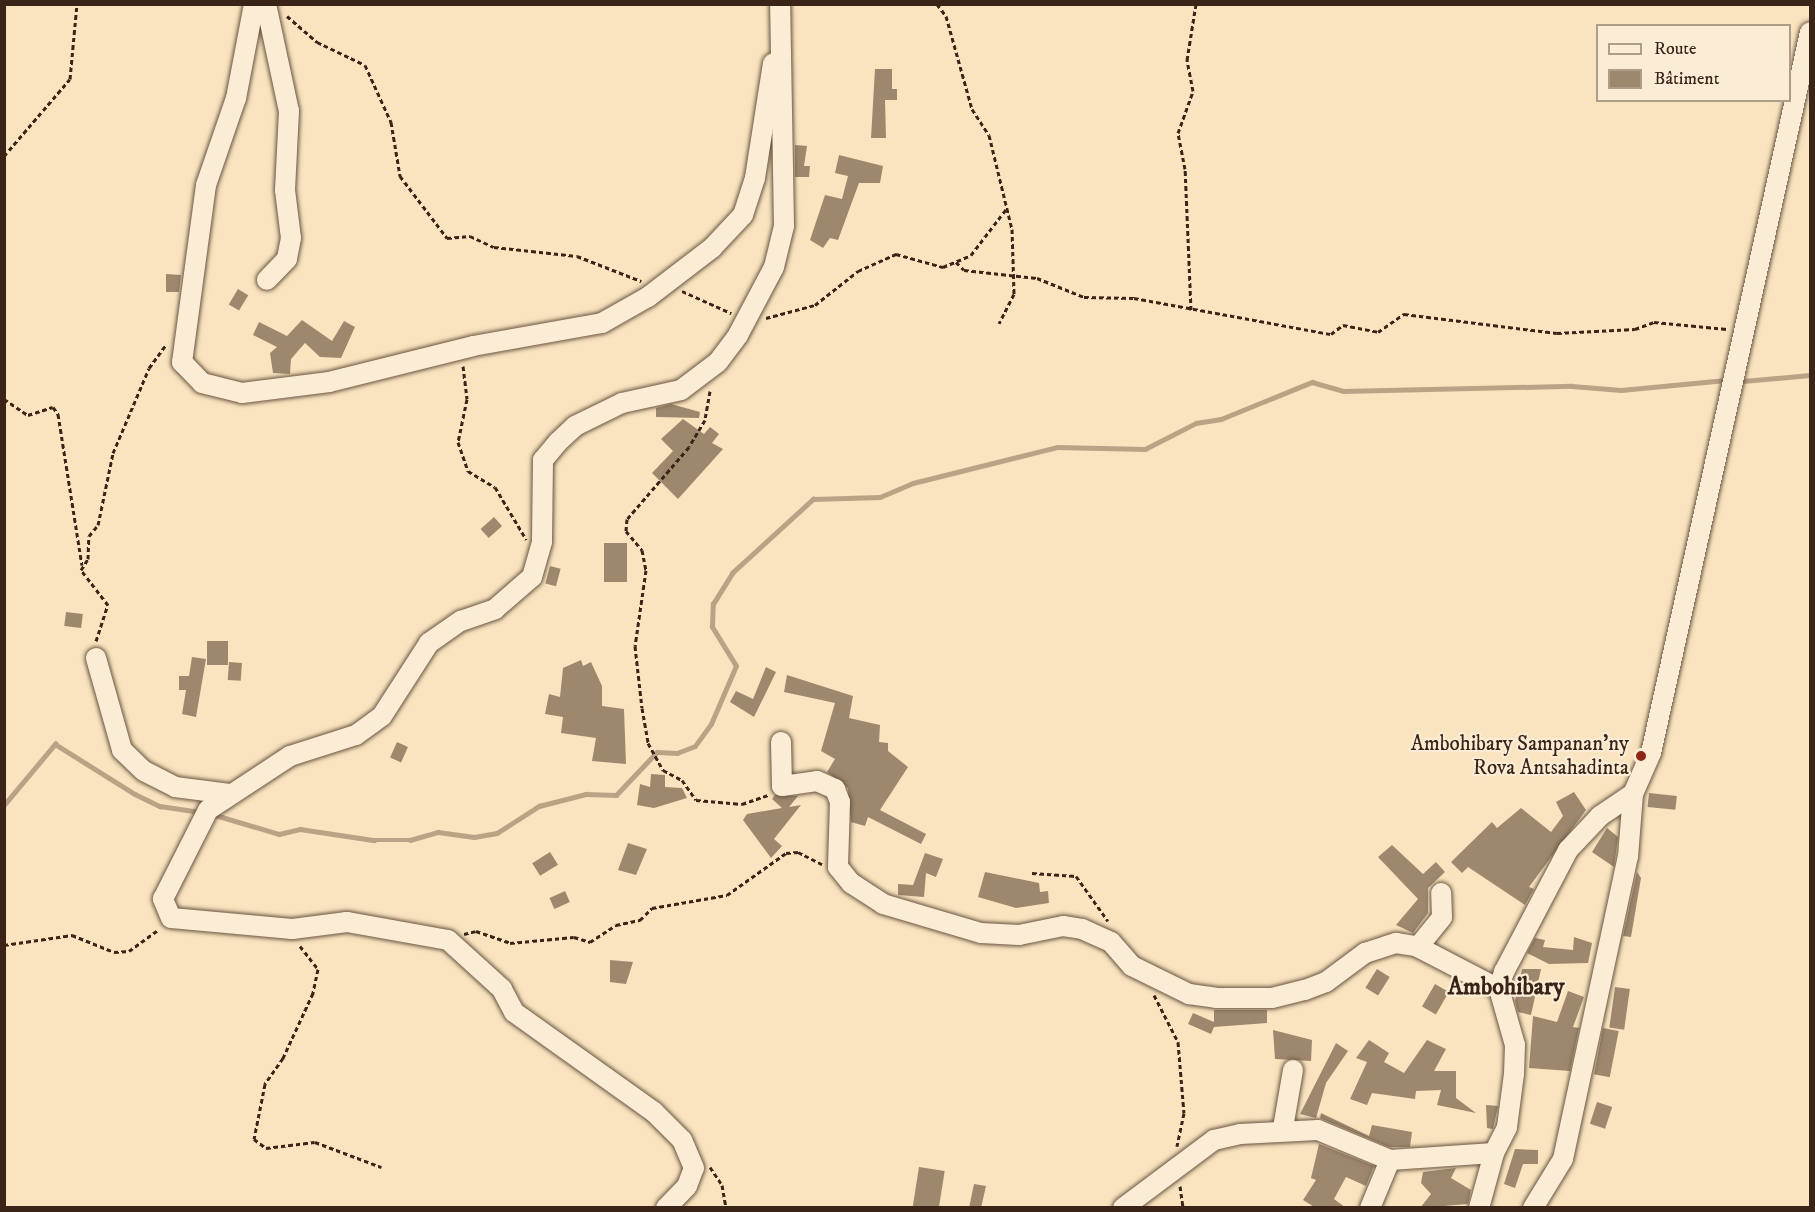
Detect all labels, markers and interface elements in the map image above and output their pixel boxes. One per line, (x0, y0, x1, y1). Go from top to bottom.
legend (1596, 24, 1791, 102)
text: Route (1654, 38, 1697, 60)
text: Bâtiment (1654, 68, 1719, 90)
place label: Ambohibary Sampanan'ny Rova Antsahadinta (1411, 731, 1629, 781)
marker: Ambohibary Sampanan'ny Rova Antsahadinta (1634, 749, 1648, 763)
district label: Ambohibary (1448, 974, 1564, 1002)

